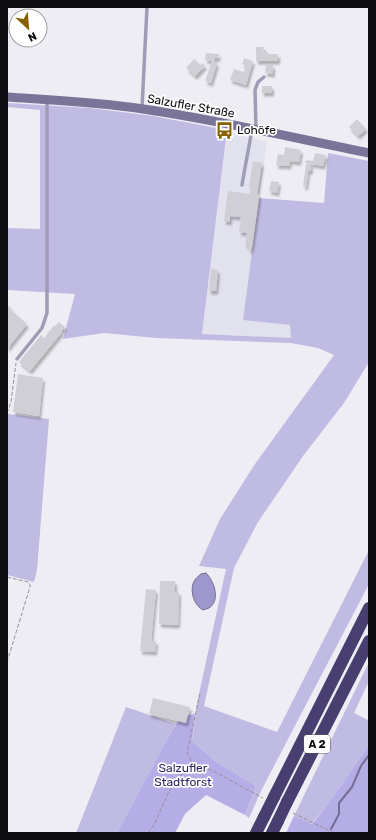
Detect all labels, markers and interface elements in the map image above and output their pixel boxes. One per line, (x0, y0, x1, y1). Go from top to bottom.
north arrow (8, 8, 48, 48)
text: N (26, 29, 39, 44)
street label: Salzufler Straße (146, 91, 236, 121)
bus stop icon: Lohöfe (214, 120, 234, 140)
place label: Lohöfe (237, 123, 276, 137)
road number: A 2 (304, 735, 330, 753)
park label: Salzufler Stadtforst (154, 761, 212, 789)

